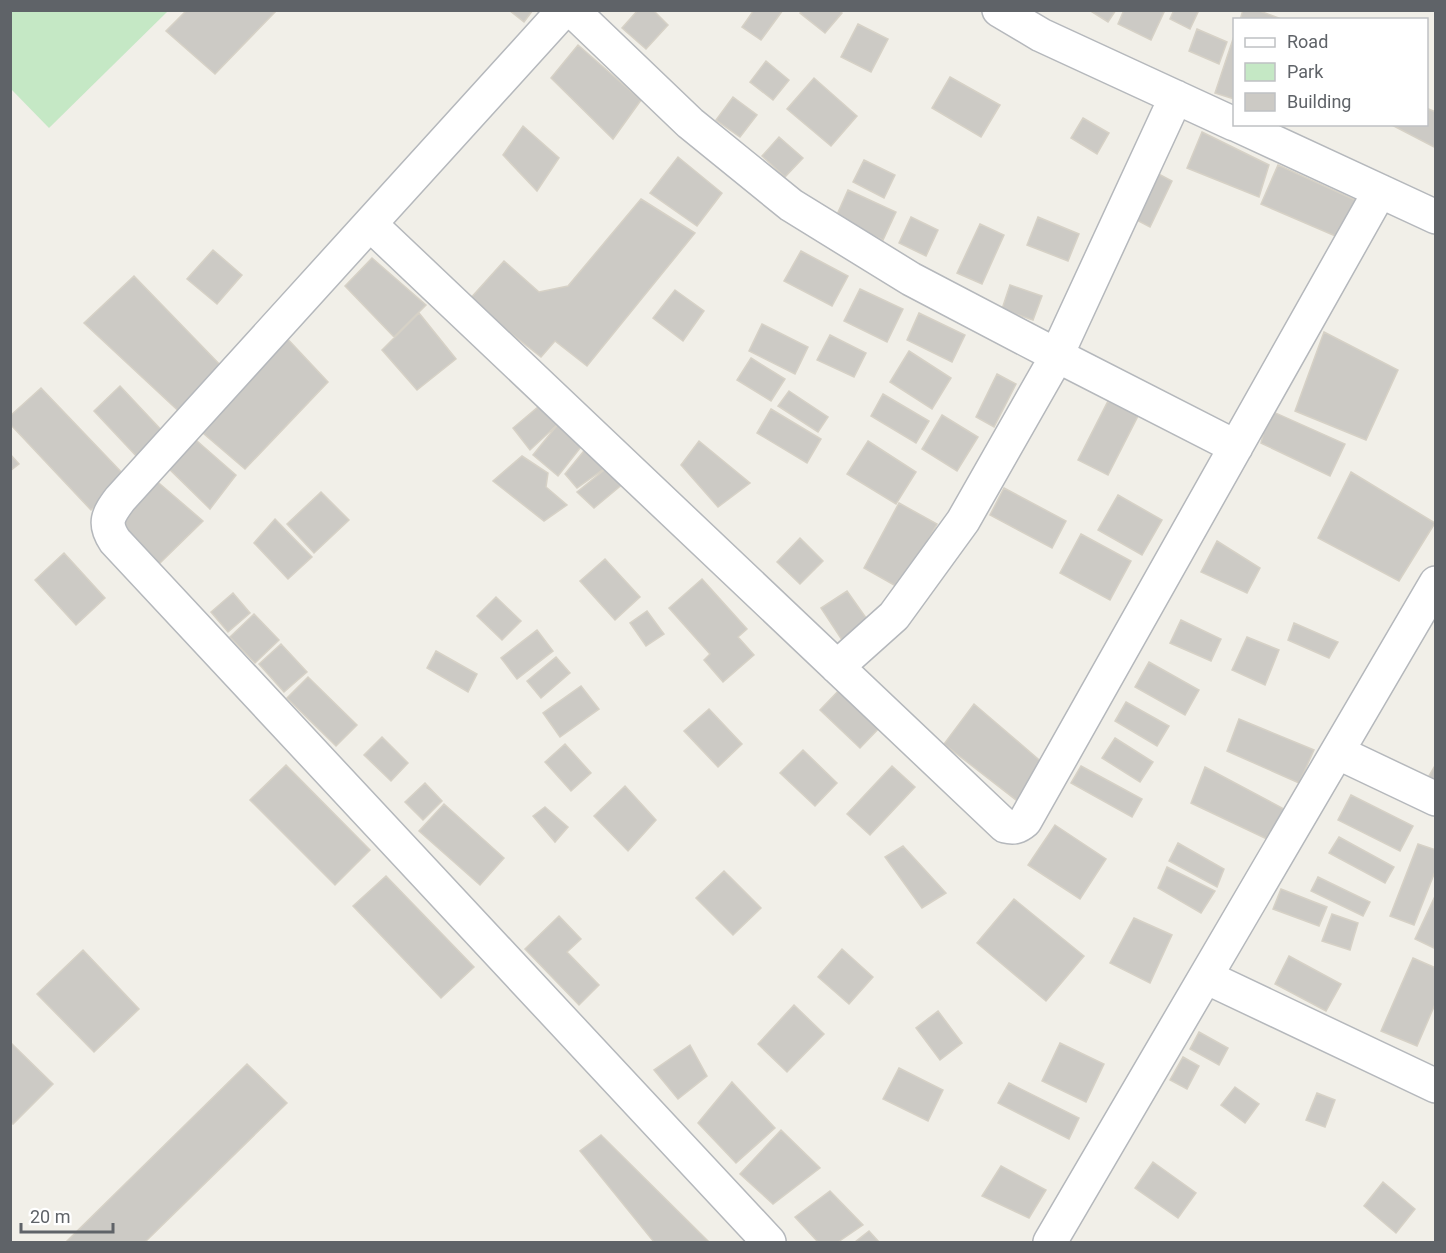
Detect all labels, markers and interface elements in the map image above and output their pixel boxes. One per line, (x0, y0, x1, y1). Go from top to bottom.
legend (1233, 18, 1428, 126)
text: Road (1287, 31, 1328, 52)
text: Park (1287, 61, 1324, 82)
text: Building (1287, 91, 1351, 112)
scale bar (21, 1196, 112, 1234)
text: 20 m (30, 1206, 70, 1227)

